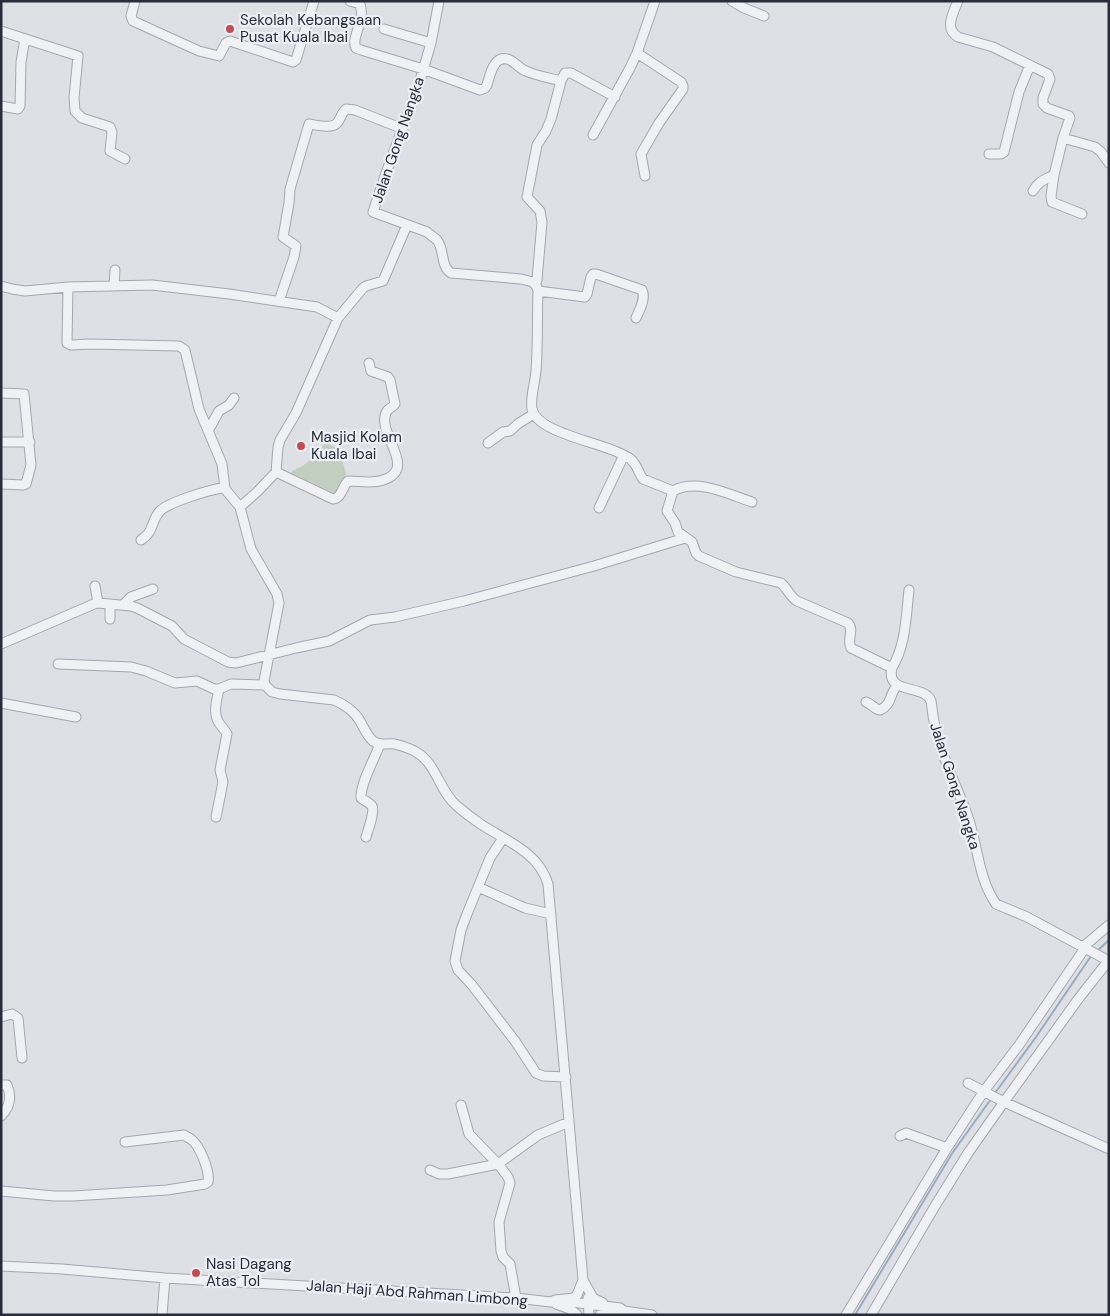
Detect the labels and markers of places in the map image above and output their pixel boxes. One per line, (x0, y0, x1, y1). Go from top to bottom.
place label: Sekolah Kebangsaan Pusat Kuala Ibai (240, 10, 381, 47)
marker: Sekolah Kebangsaan Pusat Kuala Ibai (224, 23, 236, 35)
place label: Masjid Kolam Kuala Ibai (311, 427, 402, 464)
marker: Masjid Kolam Kuala Ibai (295, 440, 307, 452)
place label: Nasi Dagang Atas Tol (206, 1254, 292, 1291)
marker: Nasi Dagang Atas Tol (190, 1267, 202, 1279)

